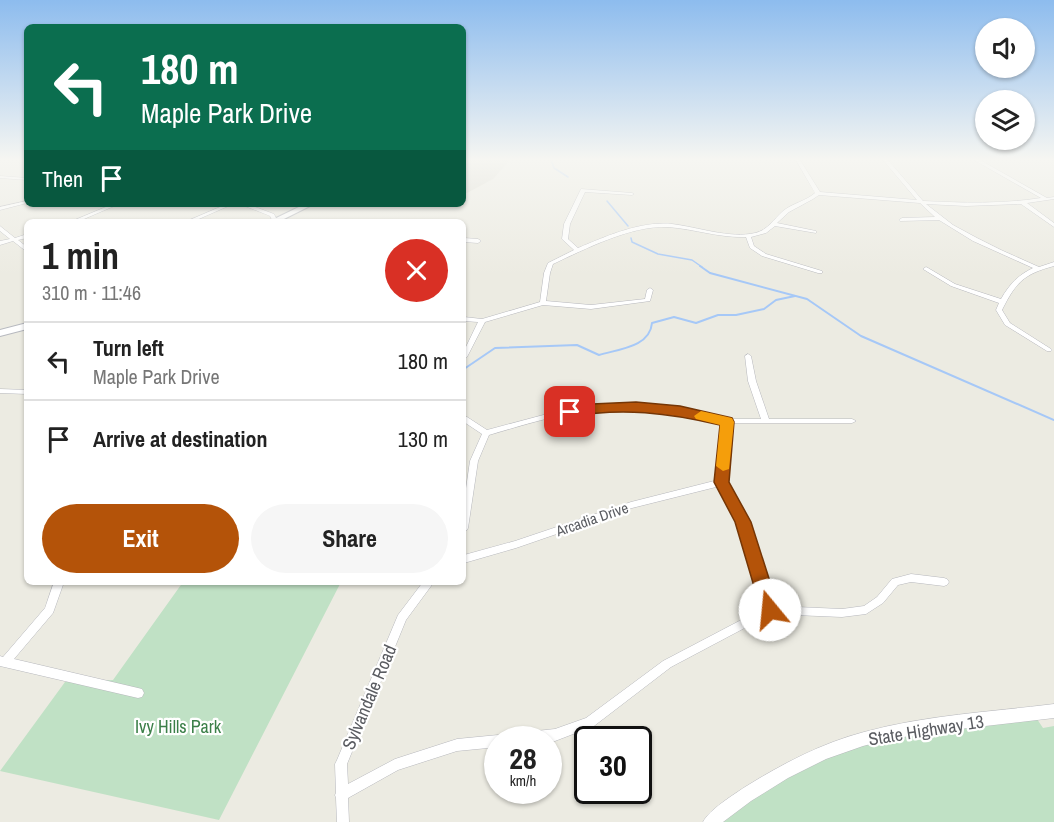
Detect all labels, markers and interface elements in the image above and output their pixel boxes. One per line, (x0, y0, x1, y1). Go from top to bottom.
map controls (975, 18, 1035, 150)
button: sound (975, 18, 1035, 78)
text: 180 m (141, 41, 239, 97)
icon: left (42, 48, 120, 126)
button: layers (975, 90, 1035, 150)
text: Maple Park Drive (141, 95, 312, 131)
icon: arrive (95, 162, 128, 195)
text: Then (42, 164, 83, 194)
text: 1 min (42, 232, 119, 280)
button: close (385, 239, 448, 302)
text: 310 m · 11:46 (42, 279, 141, 306)
text: Turn left (93, 333, 164, 363)
icon: left (42, 345, 75, 378)
text: 180 m (398, 346, 448, 376)
text: Maple Park Drive (93, 363, 220, 390)
pin (544, 386, 595, 437)
icon: arrive (553, 395, 586, 428)
icon: arrive (42, 423, 75, 456)
text: Arrive at destination (93, 424, 267, 454)
text: 130 m (398, 424, 448, 454)
street label: Arcadia Drive (552, 497, 631, 541)
button: Exit (42, 504, 239, 573)
button: Share (251, 504, 448, 573)
position arrow (738, 578, 802, 642)
street label: Sylvandale Road (336, 641, 402, 753)
street label: State Highway 13 (867, 709, 985, 751)
park label: Ivy Hills Park (135, 714, 222, 739)
speed limit sign: 30 (574, 726, 652, 804)
text: 28 (509, 738, 537, 778)
text: km/h (510, 770, 536, 791)

